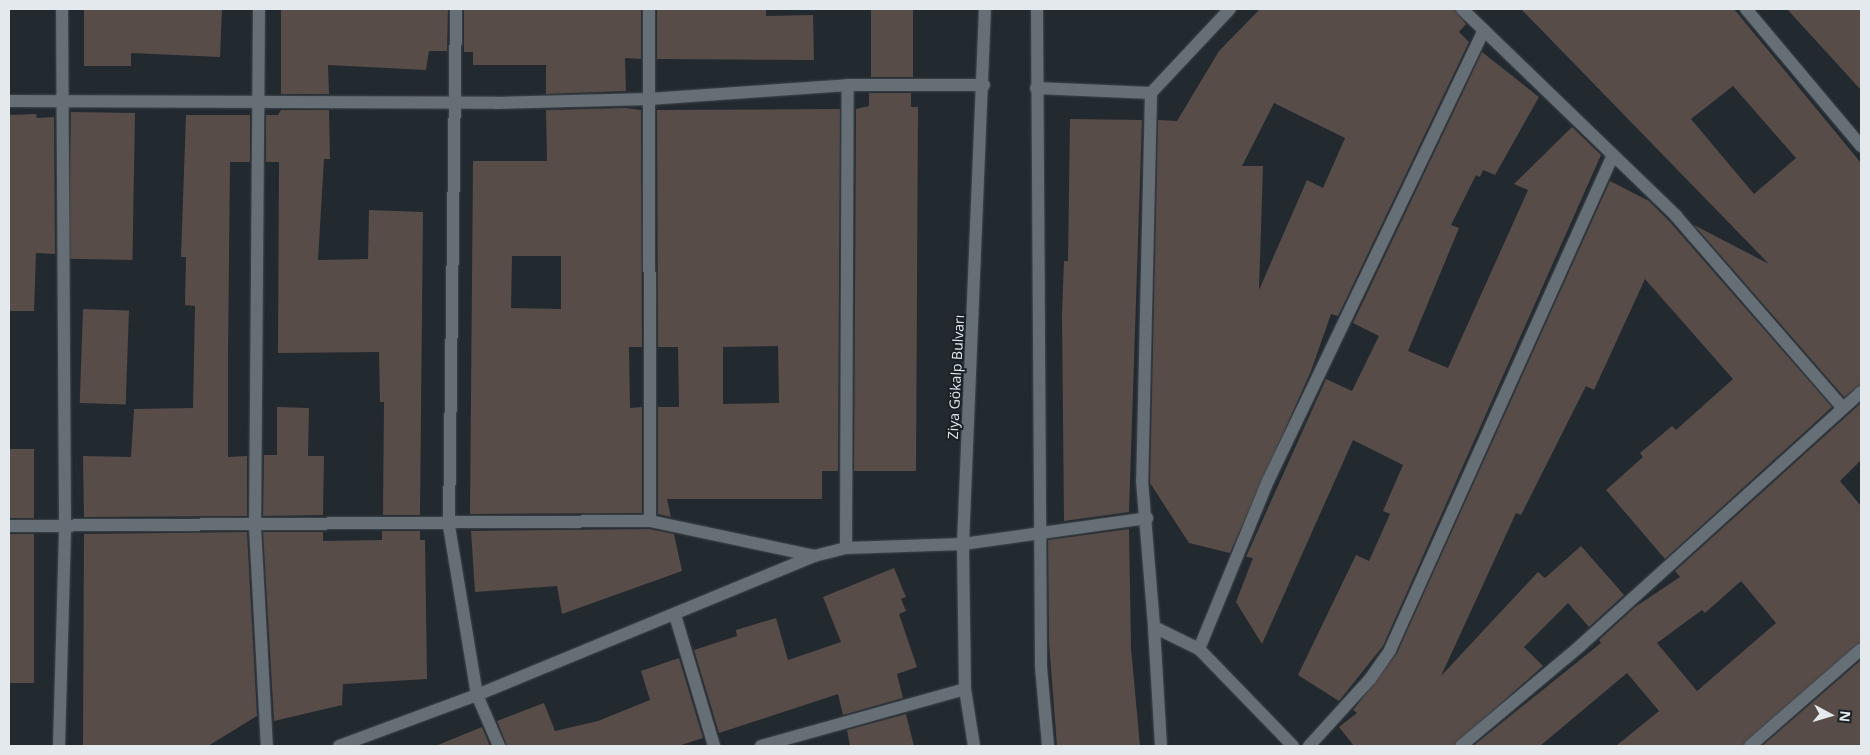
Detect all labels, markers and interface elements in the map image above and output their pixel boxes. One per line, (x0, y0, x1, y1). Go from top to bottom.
street label: Ziya Gökalp Bulvarı (944, 314, 968, 440)
north arrow (1805, 690, 1855, 740)
text: N (1835, 710, 1855, 723)

